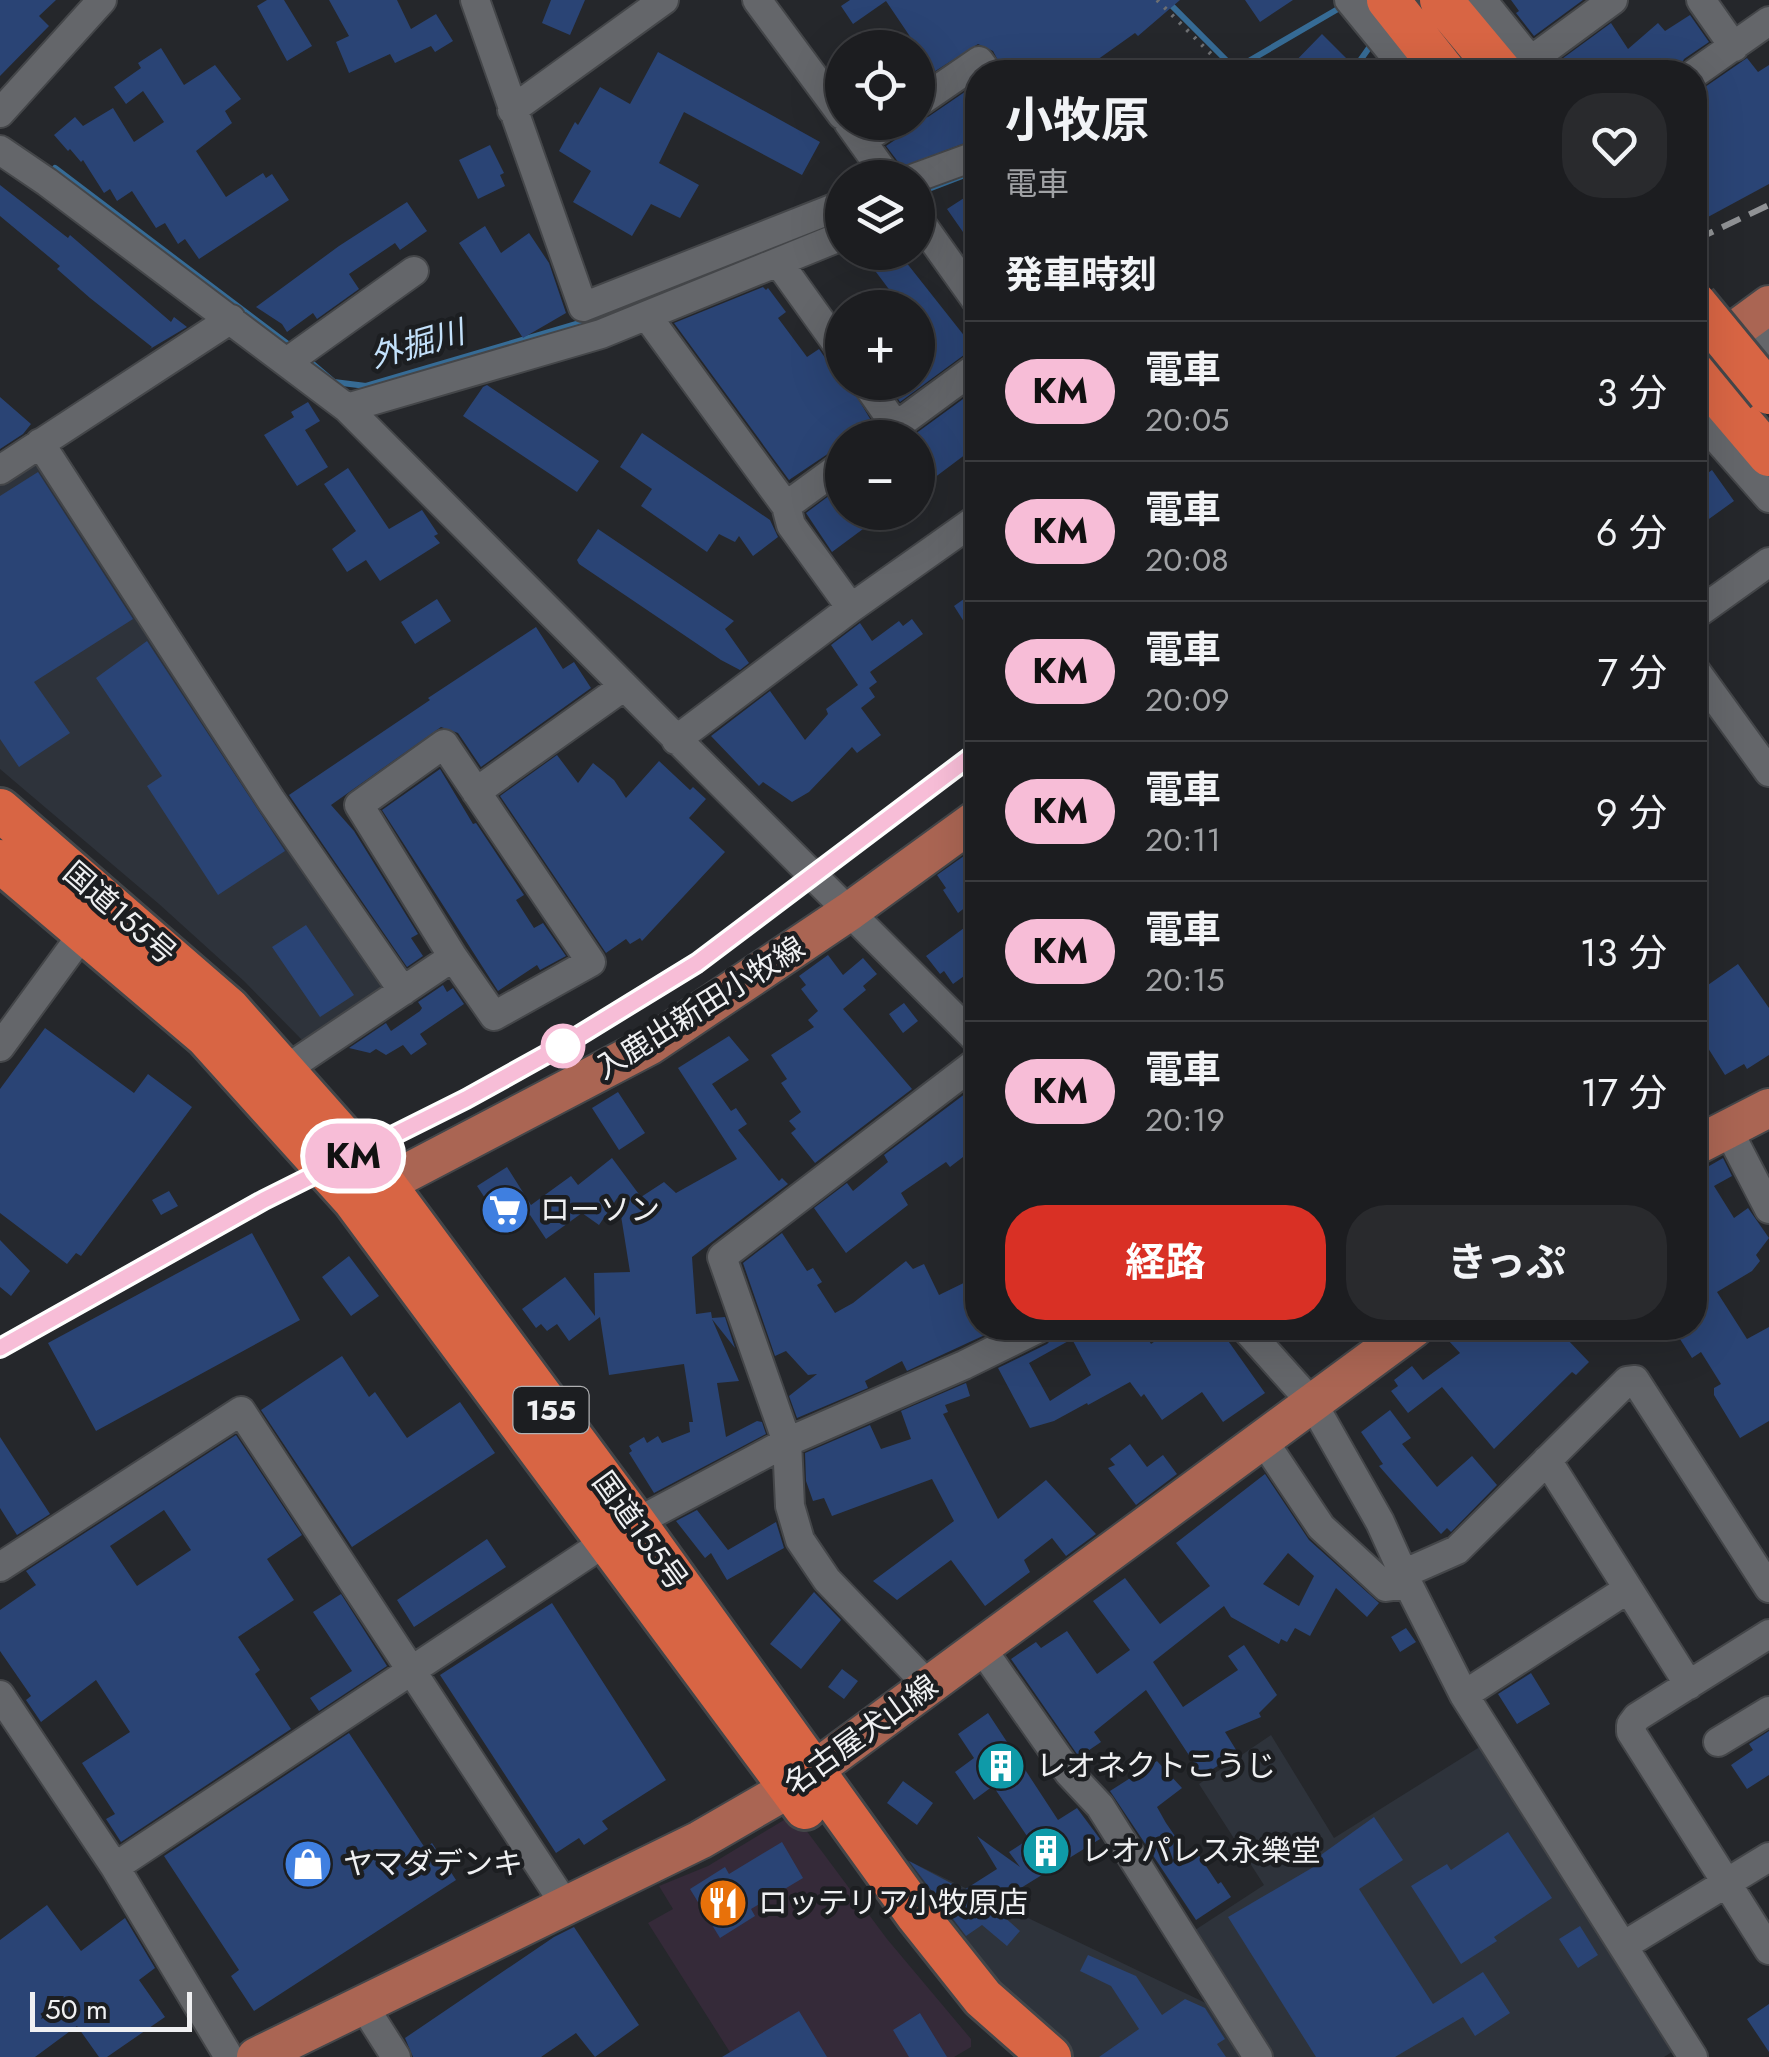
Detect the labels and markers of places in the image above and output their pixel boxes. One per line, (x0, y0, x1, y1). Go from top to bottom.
unlabelled marker (542, 1025, 584, 1067)
supermarket icon: ローソン (479, 1184, 531, 1236)
place label: ローソン (540, 1188, 660, 1231)
building icon: レオネクトこうじ (975, 1740, 1027, 1792)
place label: レオネクトこうじ (1036, 1744, 1276, 1787)
building icon: レオパレス永樂堂 (1020, 1825, 1072, 1877)
place label: レオパレス永樂堂 (1081, 1829, 1321, 1872)
shop icon: ヤマダデンキ (282, 1838, 334, 1890)
place label: ヤマダデンキ (343, 1842, 523, 1885)
restaurant icon: ロッテリア小牧原店 (697, 1877, 749, 1929)
place label: ロッテリア小牧原店 (758, 1881, 1028, 1924)

